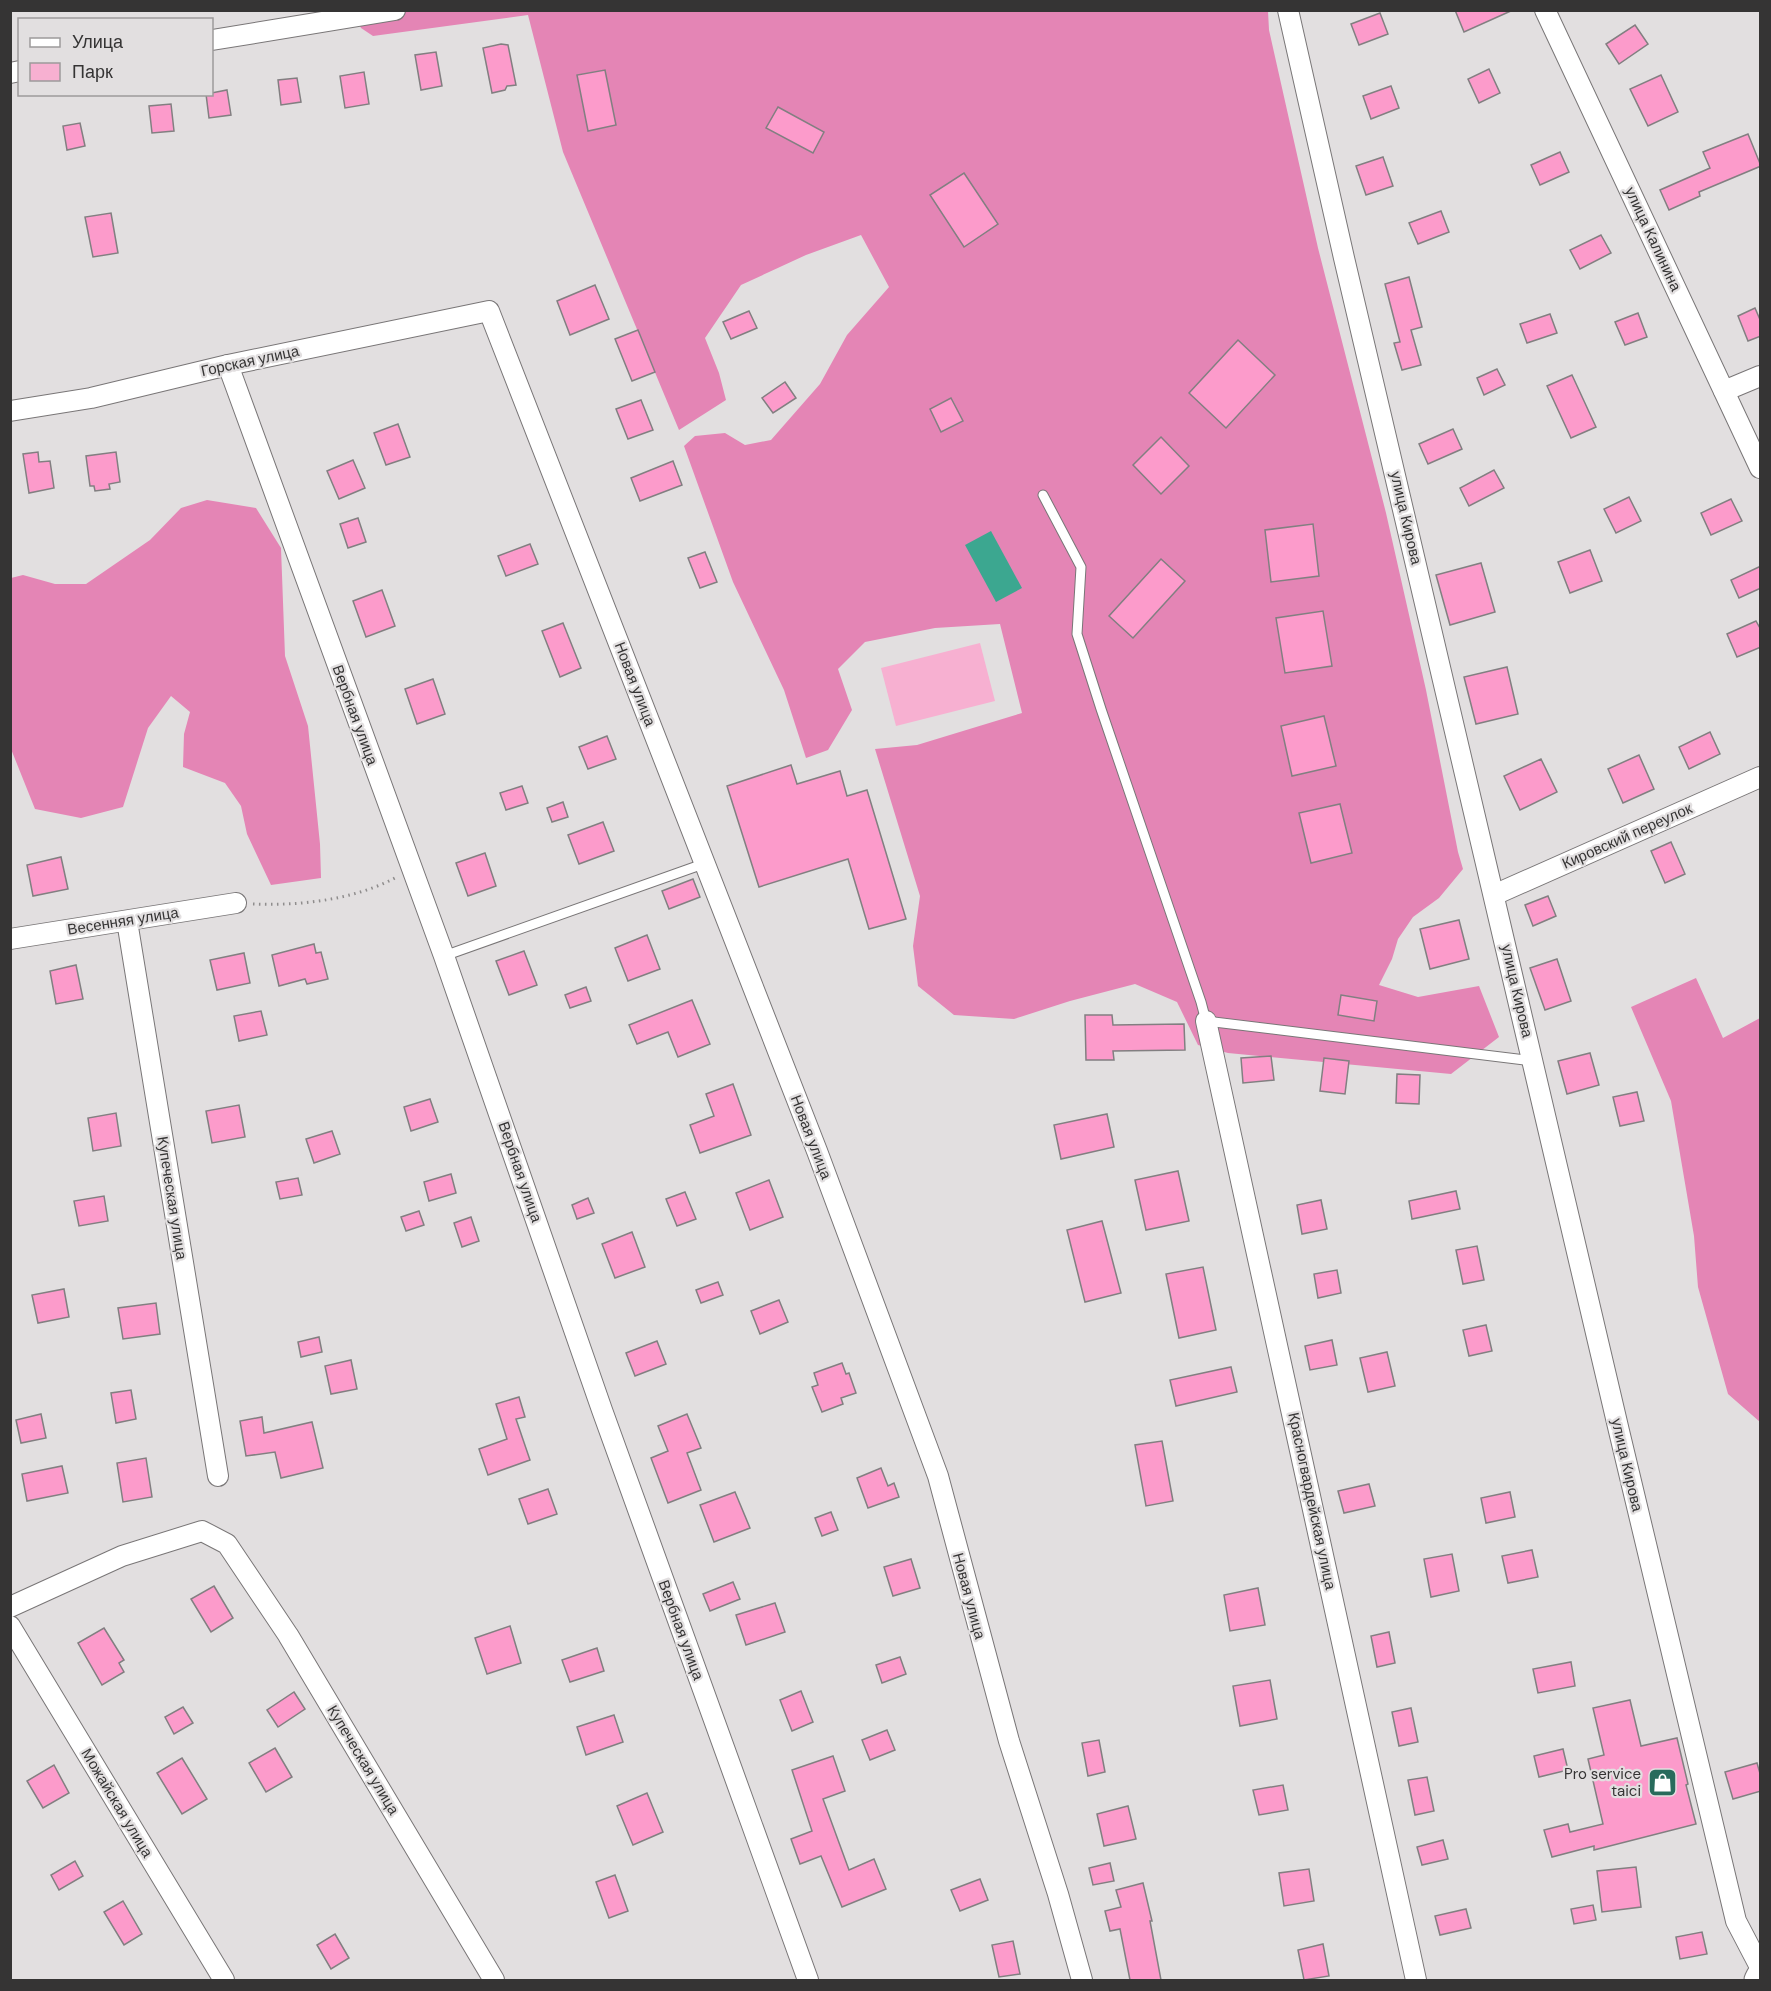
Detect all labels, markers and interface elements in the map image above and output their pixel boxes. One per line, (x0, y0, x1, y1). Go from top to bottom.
legend (18, 18, 213, 96)
text: Улица (72, 30, 124, 54)
text: Парк (72, 60, 113, 84)
street label: улица Калинина (1620, 184, 1686, 295)
street label: Горская улица (199, 341, 302, 381)
street label: улица Кирова (1386, 469, 1427, 567)
street label: Новая улица (610, 639, 660, 730)
street label: Вербная улица (328, 662, 383, 768)
street label: Кировский переулок (1559, 798, 1696, 874)
street label: Весенняя улица (66, 902, 181, 940)
street label: улица Кирова (1497, 942, 1538, 1040)
street label: Новая улица (786, 1092, 836, 1183)
street label: Вербная улица (493, 1119, 547, 1226)
street label: Купеческая улица (152, 1135, 192, 1262)
street label: Красногвардейская улица (1283, 1411, 1341, 1592)
street label: улица Кирова (1607, 1416, 1648, 1514)
street label: Новая улица (948, 1551, 990, 1642)
street label: Вербная улица (654, 1577, 709, 1683)
street label: Купеческая улица (322, 1702, 404, 1819)
street label: Можайская улица (77, 1745, 158, 1862)
place label: Pro service taici (1564, 1764, 1641, 1801)
shop icon: Pro service taici (1646, 1767, 1678, 1799)

